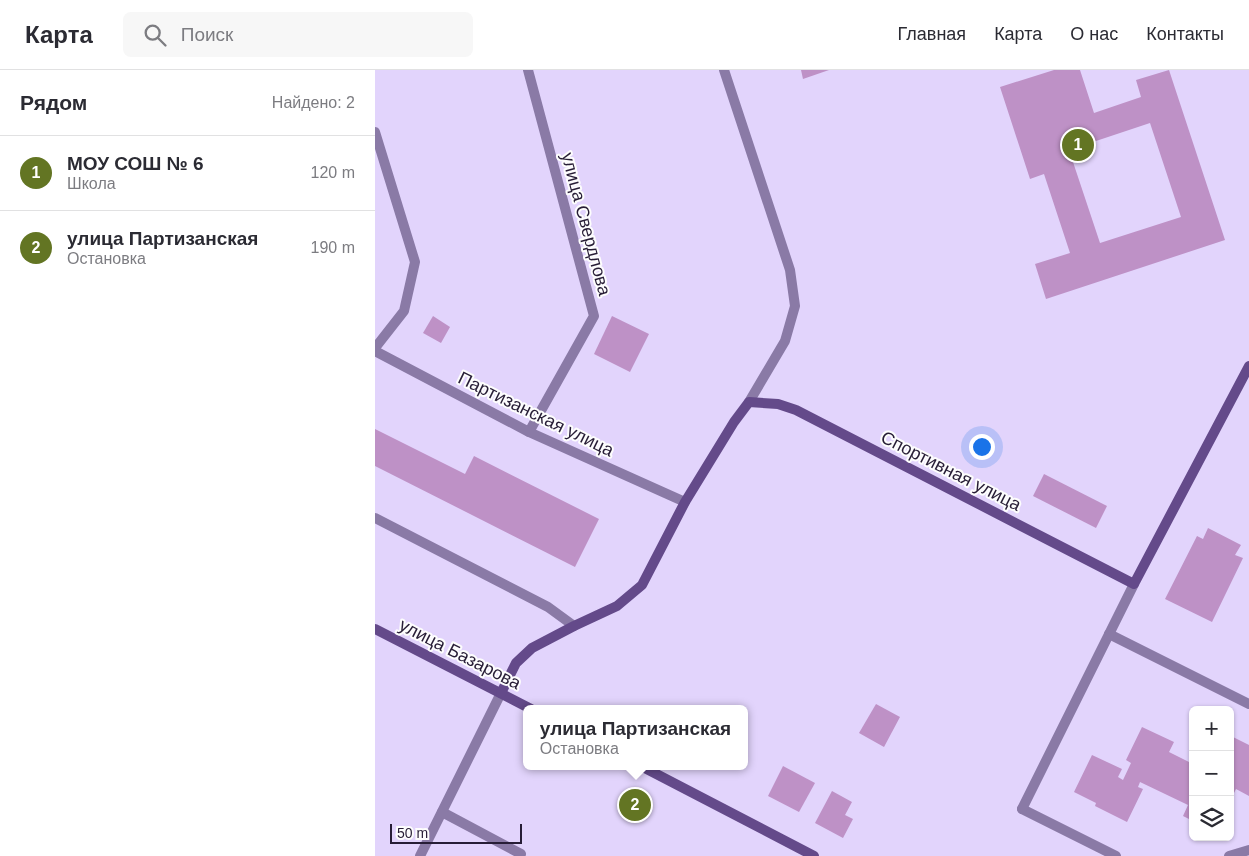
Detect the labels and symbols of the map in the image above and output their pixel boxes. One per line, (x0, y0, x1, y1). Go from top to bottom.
pin: 1 (1062, 126, 1094, 164)
street label: улица Свердлова (557, 150, 615, 299)
street label: Партизанская улица (455, 368, 618, 461)
street label: Спортивная улица (878, 427, 1025, 515)
your location (969, 434, 995, 460)
street label: улица Базарова (396, 615, 525, 694)
pin: 2 (619, 786, 651, 824)
scale bar (390, 821, 523, 844)

